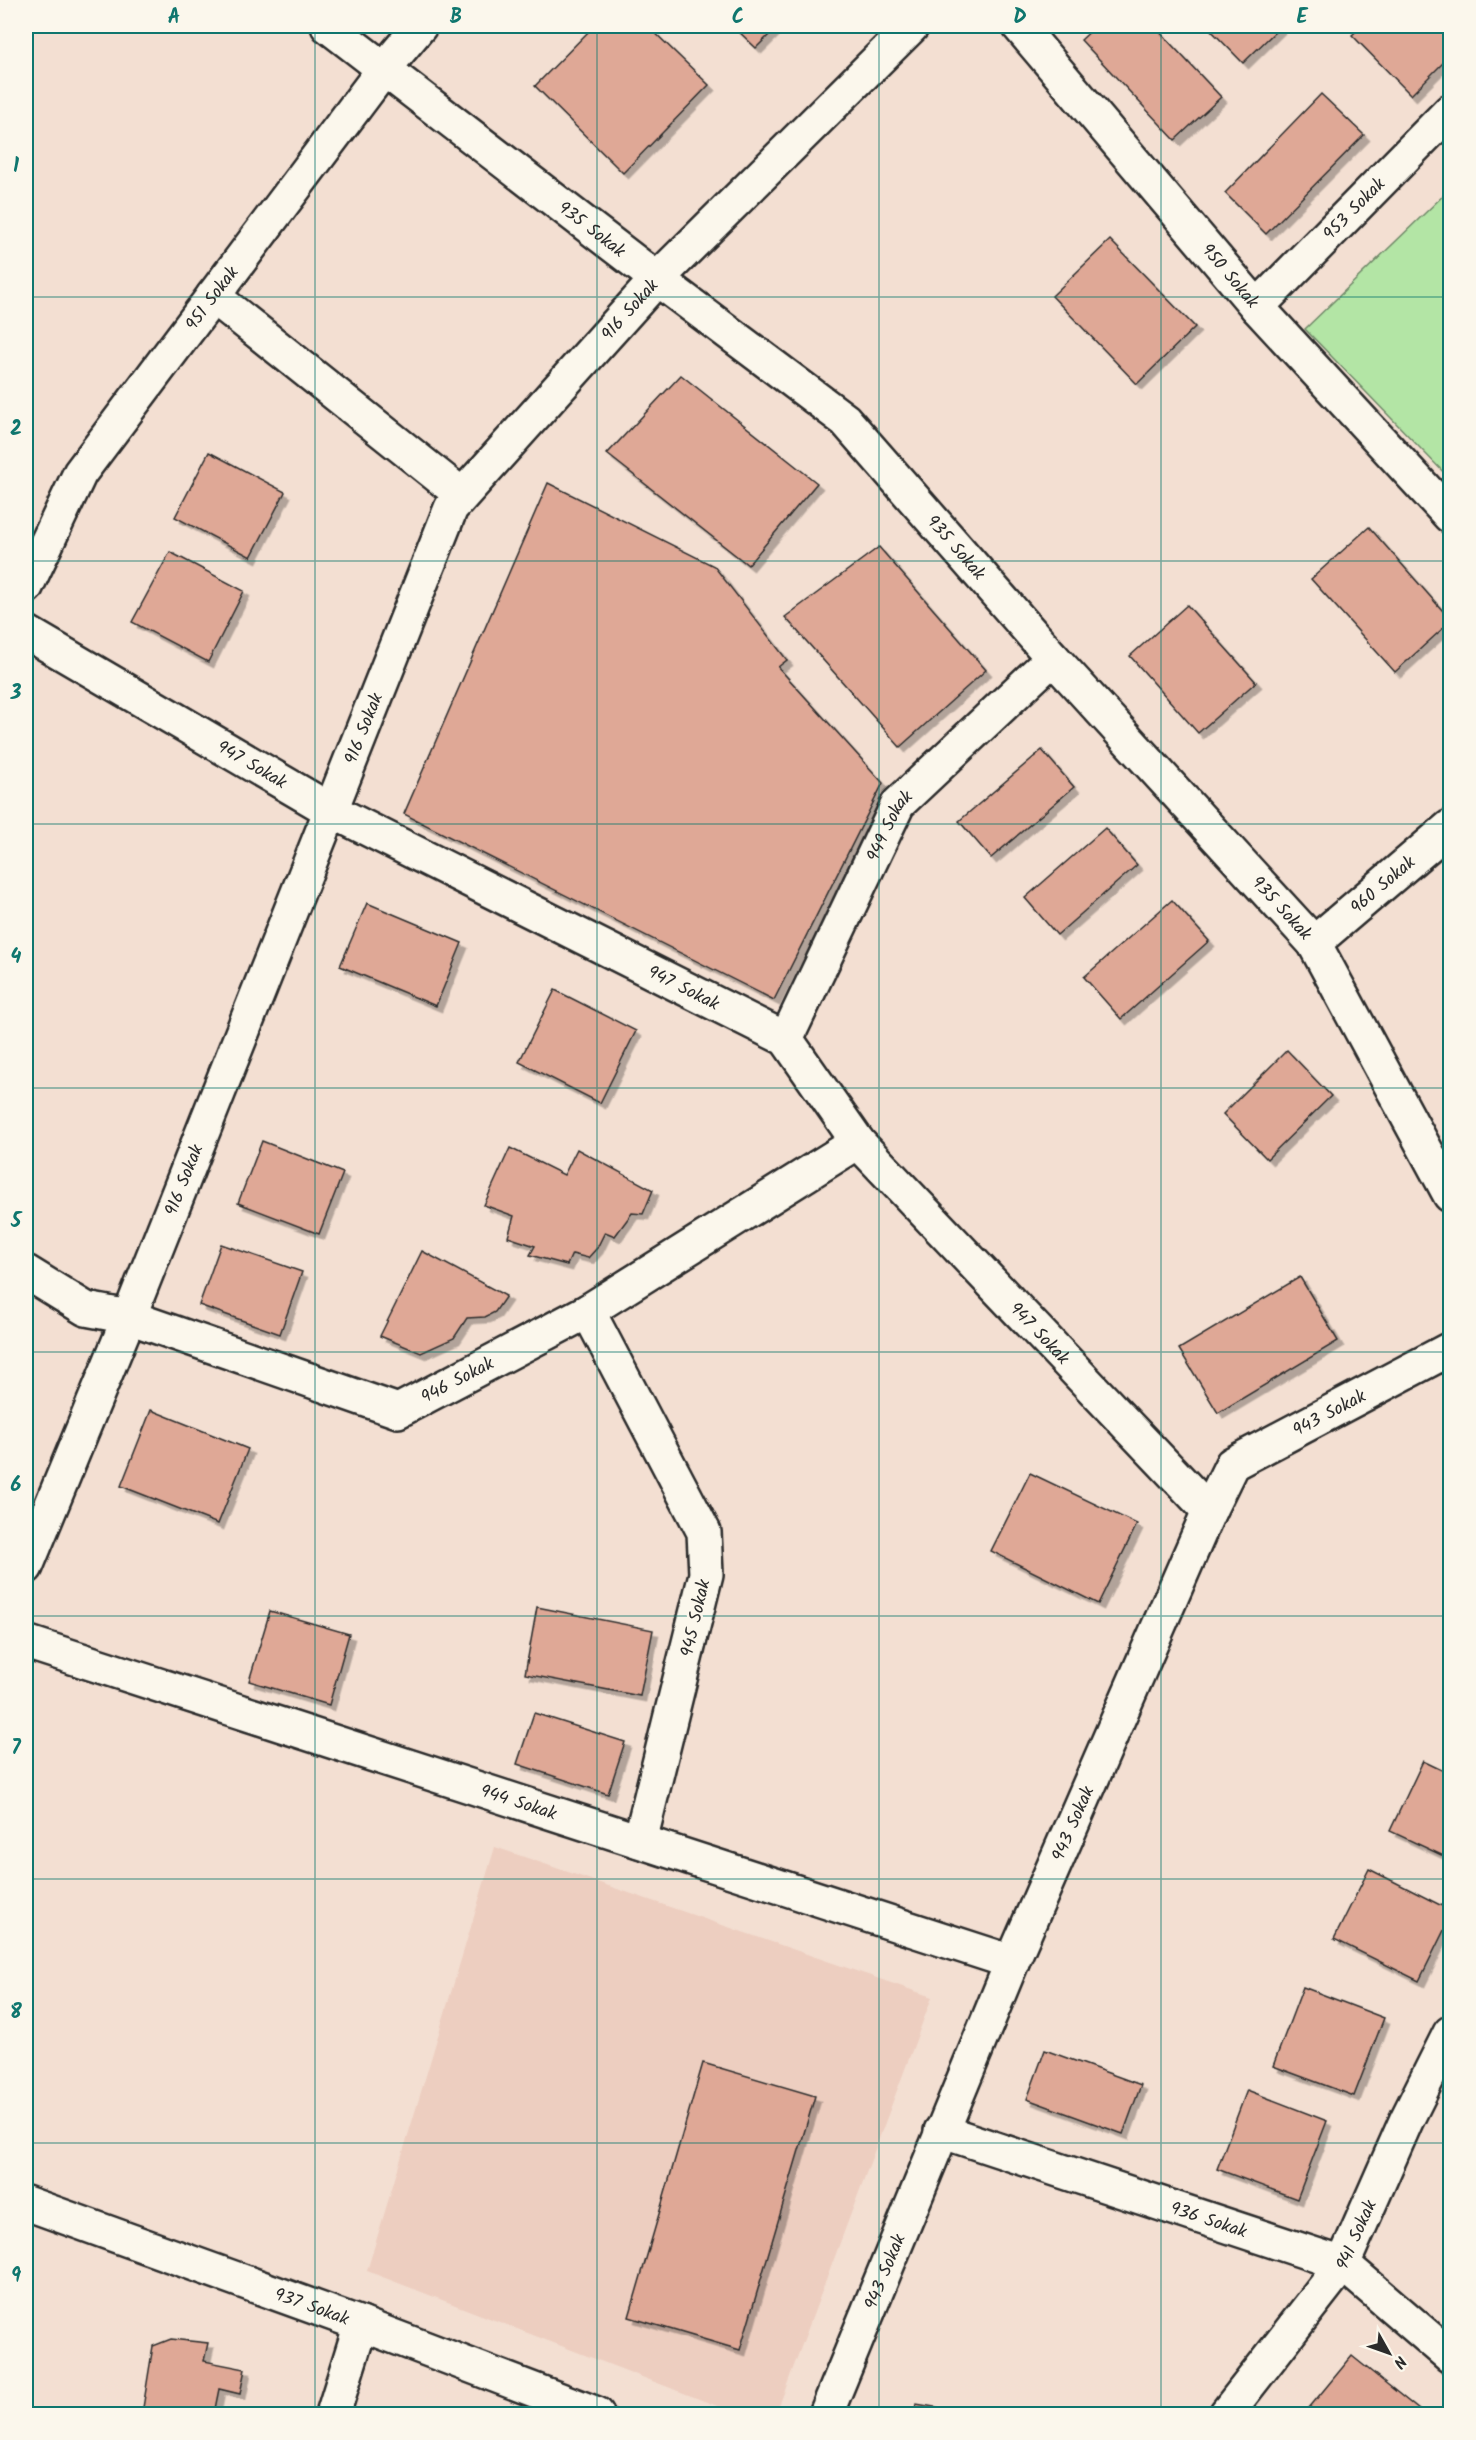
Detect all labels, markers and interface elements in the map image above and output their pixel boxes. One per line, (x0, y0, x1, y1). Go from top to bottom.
text: A (168, 2, 180, 34)
text: B (450, 2, 462, 34)
text: C (732, 2, 744, 34)
text: D (1013, 2, 1027, 34)
text: E (1296, 2, 1308, 34)
text: 1 (13, 151, 19, 183)
street label: 953 Sokak (1317, 171, 1393, 248)
street label: 935 Sokak (551, 195, 632, 266)
street label: 950 Sokak (1193, 237, 1266, 316)
street label: 951 Sokak (179, 260, 247, 337)
street label: 916 Sokak (595, 273, 667, 348)
text: 2 (10, 414, 22, 446)
street label: 935 Sokak (918, 509, 992, 588)
text: 3 (10, 678, 22, 710)
street label: 916 Sokak (337, 688, 392, 769)
street label: 947 Sokak (211, 734, 292, 798)
street label: 949 Sokak (859, 783, 921, 867)
street label: 960 Sokak (1344, 849, 1423, 922)
street label: 935 Sokak (1243, 870, 1319, 948)
text: 4 (11, 942, 22, 974)
street label: 947 Sokak (642, 959, 725, 1019)
street label: 916 Sokak (158, 1140, 212, 1221)
text: 5 (10, 1206, 23, 1238)
street label: 947 Sokak (1002, 1296, 1076, 1373)
street label: 946 Sokak (416, 1350, 500, 1412)
street label: 943 Sokak (1288, 1383, 1372, 1445)
text: 6 (11, 1470, 22, 1502)
street label: 945 Sokak (673, 1576, 720, 1660)
text: 7 (11, 1733, 21, 1765)
street label: 944 Sokak (476, 1777, 561, 1829)
street label: 943 Sokak (1045, 1781, 1103, 1866)
text: 8 (10, 1997, 22, 2029)
street label: 936 Sokak (1166, 2195, 1251, 2247)
street label: 941 Sokak (1329, 2195, 1386, 2278)
street label: 943 Sokak (857, 2229, 915, 2314)
text: 9 (11, 2261, 21, 2293)
street label: 937 Sokak (270, 2281, 353, 2335)
north arrow (1359, 2323, 1419, 2383)
text: N (1387, 2350, 1412, 2374)

